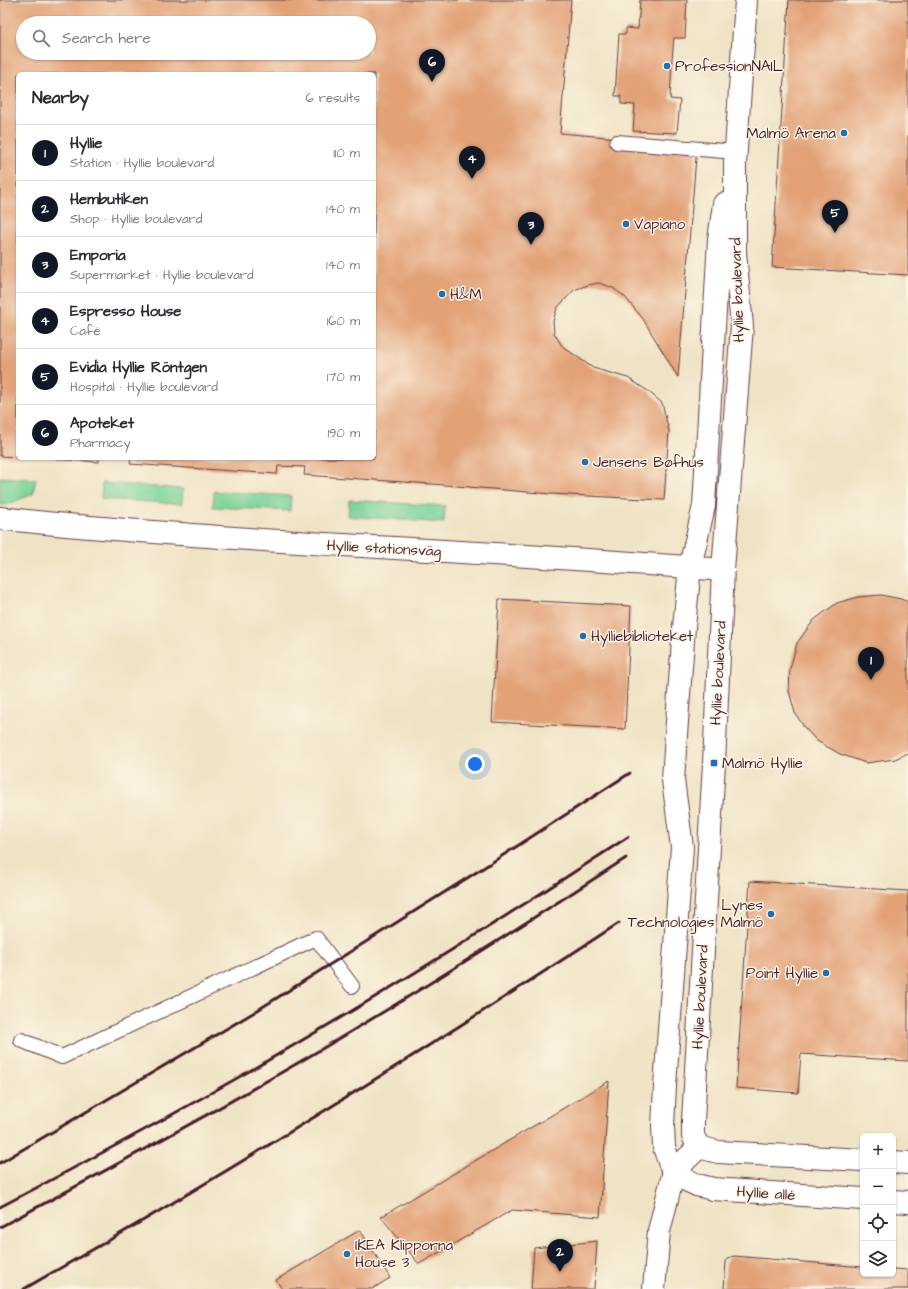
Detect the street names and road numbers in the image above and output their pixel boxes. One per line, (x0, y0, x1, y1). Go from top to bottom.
street label: Hyllie boulevard (725, 237, 751, 343)
street label: Hyllie stationsväg (326, 535, 442, 563)
street label: Hyllie boulevard (705, 620, 733, 726)
street label: Hyllie boulevard (687, 944, 715, 1050)
street label: Hyllie allé (736, 1181, 796, 1207)

